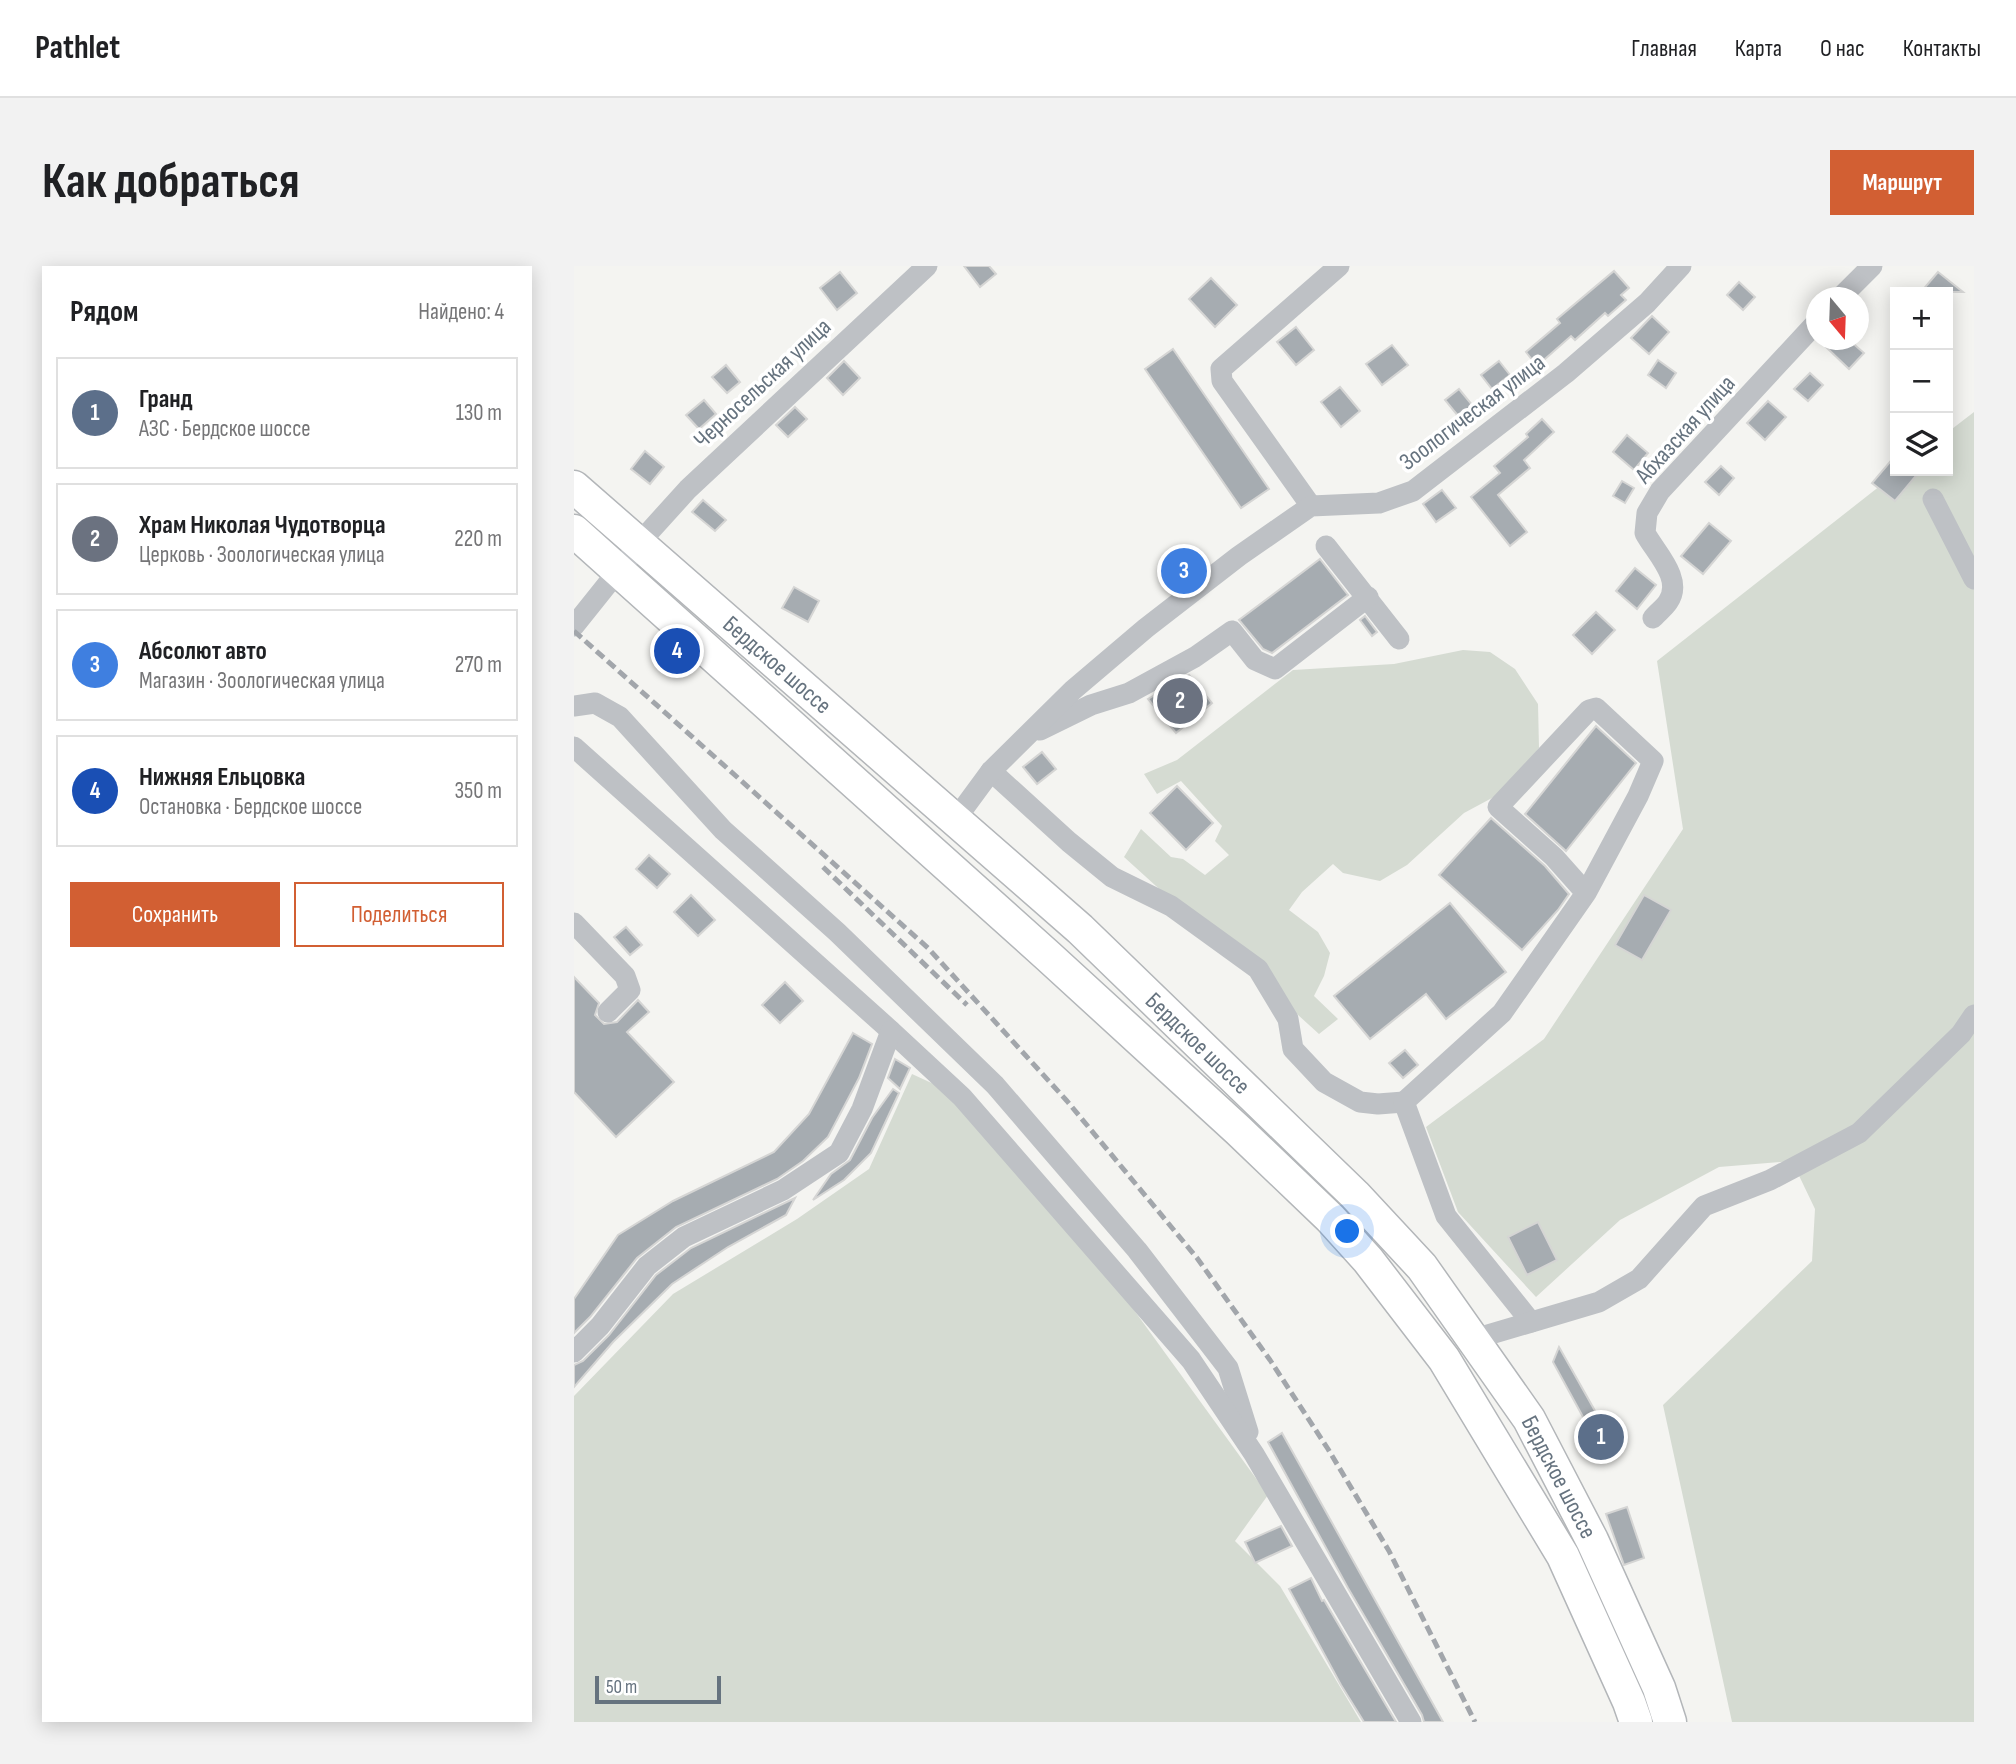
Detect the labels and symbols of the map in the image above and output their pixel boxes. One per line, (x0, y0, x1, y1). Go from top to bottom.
north arrow (1806, 287, 1869, 350)
street label: Черносельская улица (688, 312, 837, 454)
street label: Зоологическая улица (1394, 348, 1551, 477)
street label: Абхазская улица (1629, 369, 1741, 490)
pin: 3 (1161, 545, 1207, 597)
street label: Бердское шоссе (717, 610, 837, 720)
pin: 4 (654, 625, 700, 677)
pin: 2 (1157, 675, 1203, 727)
street label: Бердское шоссе (1139, 986, 1256, 1101)
your location (1330, 1214, 1364, 1248)
street label: Бердское шоссе (1515, 1411, 1603, 1543)
pin: 1 (1578, 1411, 1624, 1463)
scale bar (595, 1673, 721, 1705)

